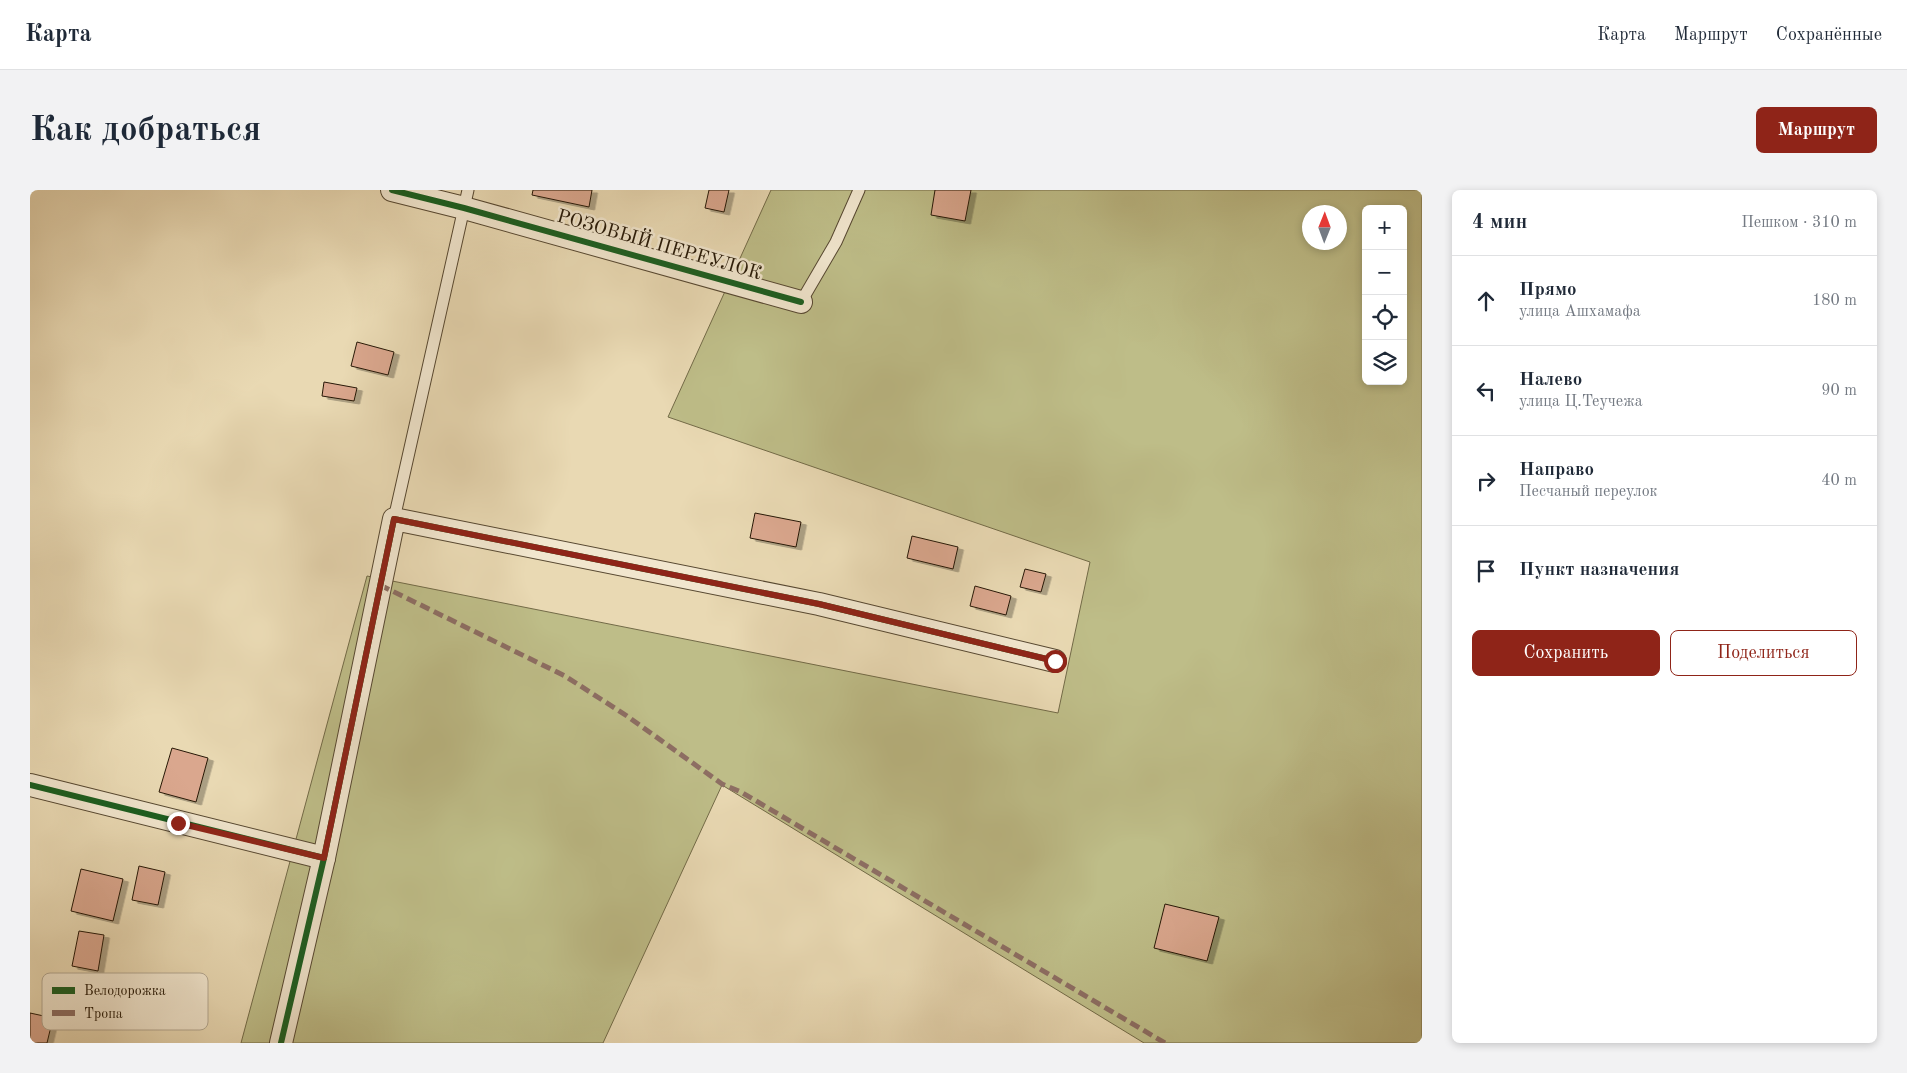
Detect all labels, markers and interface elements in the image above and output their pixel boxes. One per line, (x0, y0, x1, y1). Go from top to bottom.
text: Карта (25, 23, 92, 47)
text: Карта (1597, 26, 1646, 44)
text: Маршрут (1674, 26, 1748, 44)
text: Сохранённые (1776, 26, 1882, 44)
button: Маршрут (1756, 107, 1877, 153)
text: Как добраться (30, 113, 261, 148)
street label: РОЗОВЫЙ ПЕРЕУЛОК (554, 204, 765, 284)
north arrow (1302, 205, 1347, 250)
map controls (1362, 205, 1407, 385)
button: + (1362, 205, 1407, 250)
text: 4 мин (1472, 212, 1527, 233)
text: Пешком · 310 m (1741, 215, 1857, 231)
button: − (1362, 250, 1407, 295)
text: Прямо (1519, 281, 1577, 300)
icon: ahead (1472, 287, 1500, 315)
text: 180 m (1812, 293, 1857, 309)
button: locate (1362, 295, 1407, 340)
text: улица Ашхамафа (1519, 304, 1641, 320)
button: layers (1362, 340, 1407, 385)
text: Налево (1519, 371, 1582, 390)
icon: left (1472, 377, 1500, 405)
text: 90 m (1821, 383, 1857, 399)
text: улица Ц.Теучежа (1519, 394, 1643, 410)
text: Направо (1519, 461, 1594, 480)
icon: right (1472, 467, 1500, 495)
text: 40 m (1821, 473, 1857, 489)
text: Песчаный переулок (1519, 484, 1658, 500)
icon: arrive (1472, 557, 1500, 585)
text: Пункт назначения (1519, 561, 1679, 580)
button: Сохранить (1472, 630, 1660, 676)
button: Поделиться (1670, 630, 1857, 676)
route start (1044, 650, 1067, 673)
route end (167, 812, 190, 835)
legend (42, 973, 208, 1030)
text: Велодорожка (84, 984, 166, 998)
text: Тропа (84, 1007, 123, 1021)

